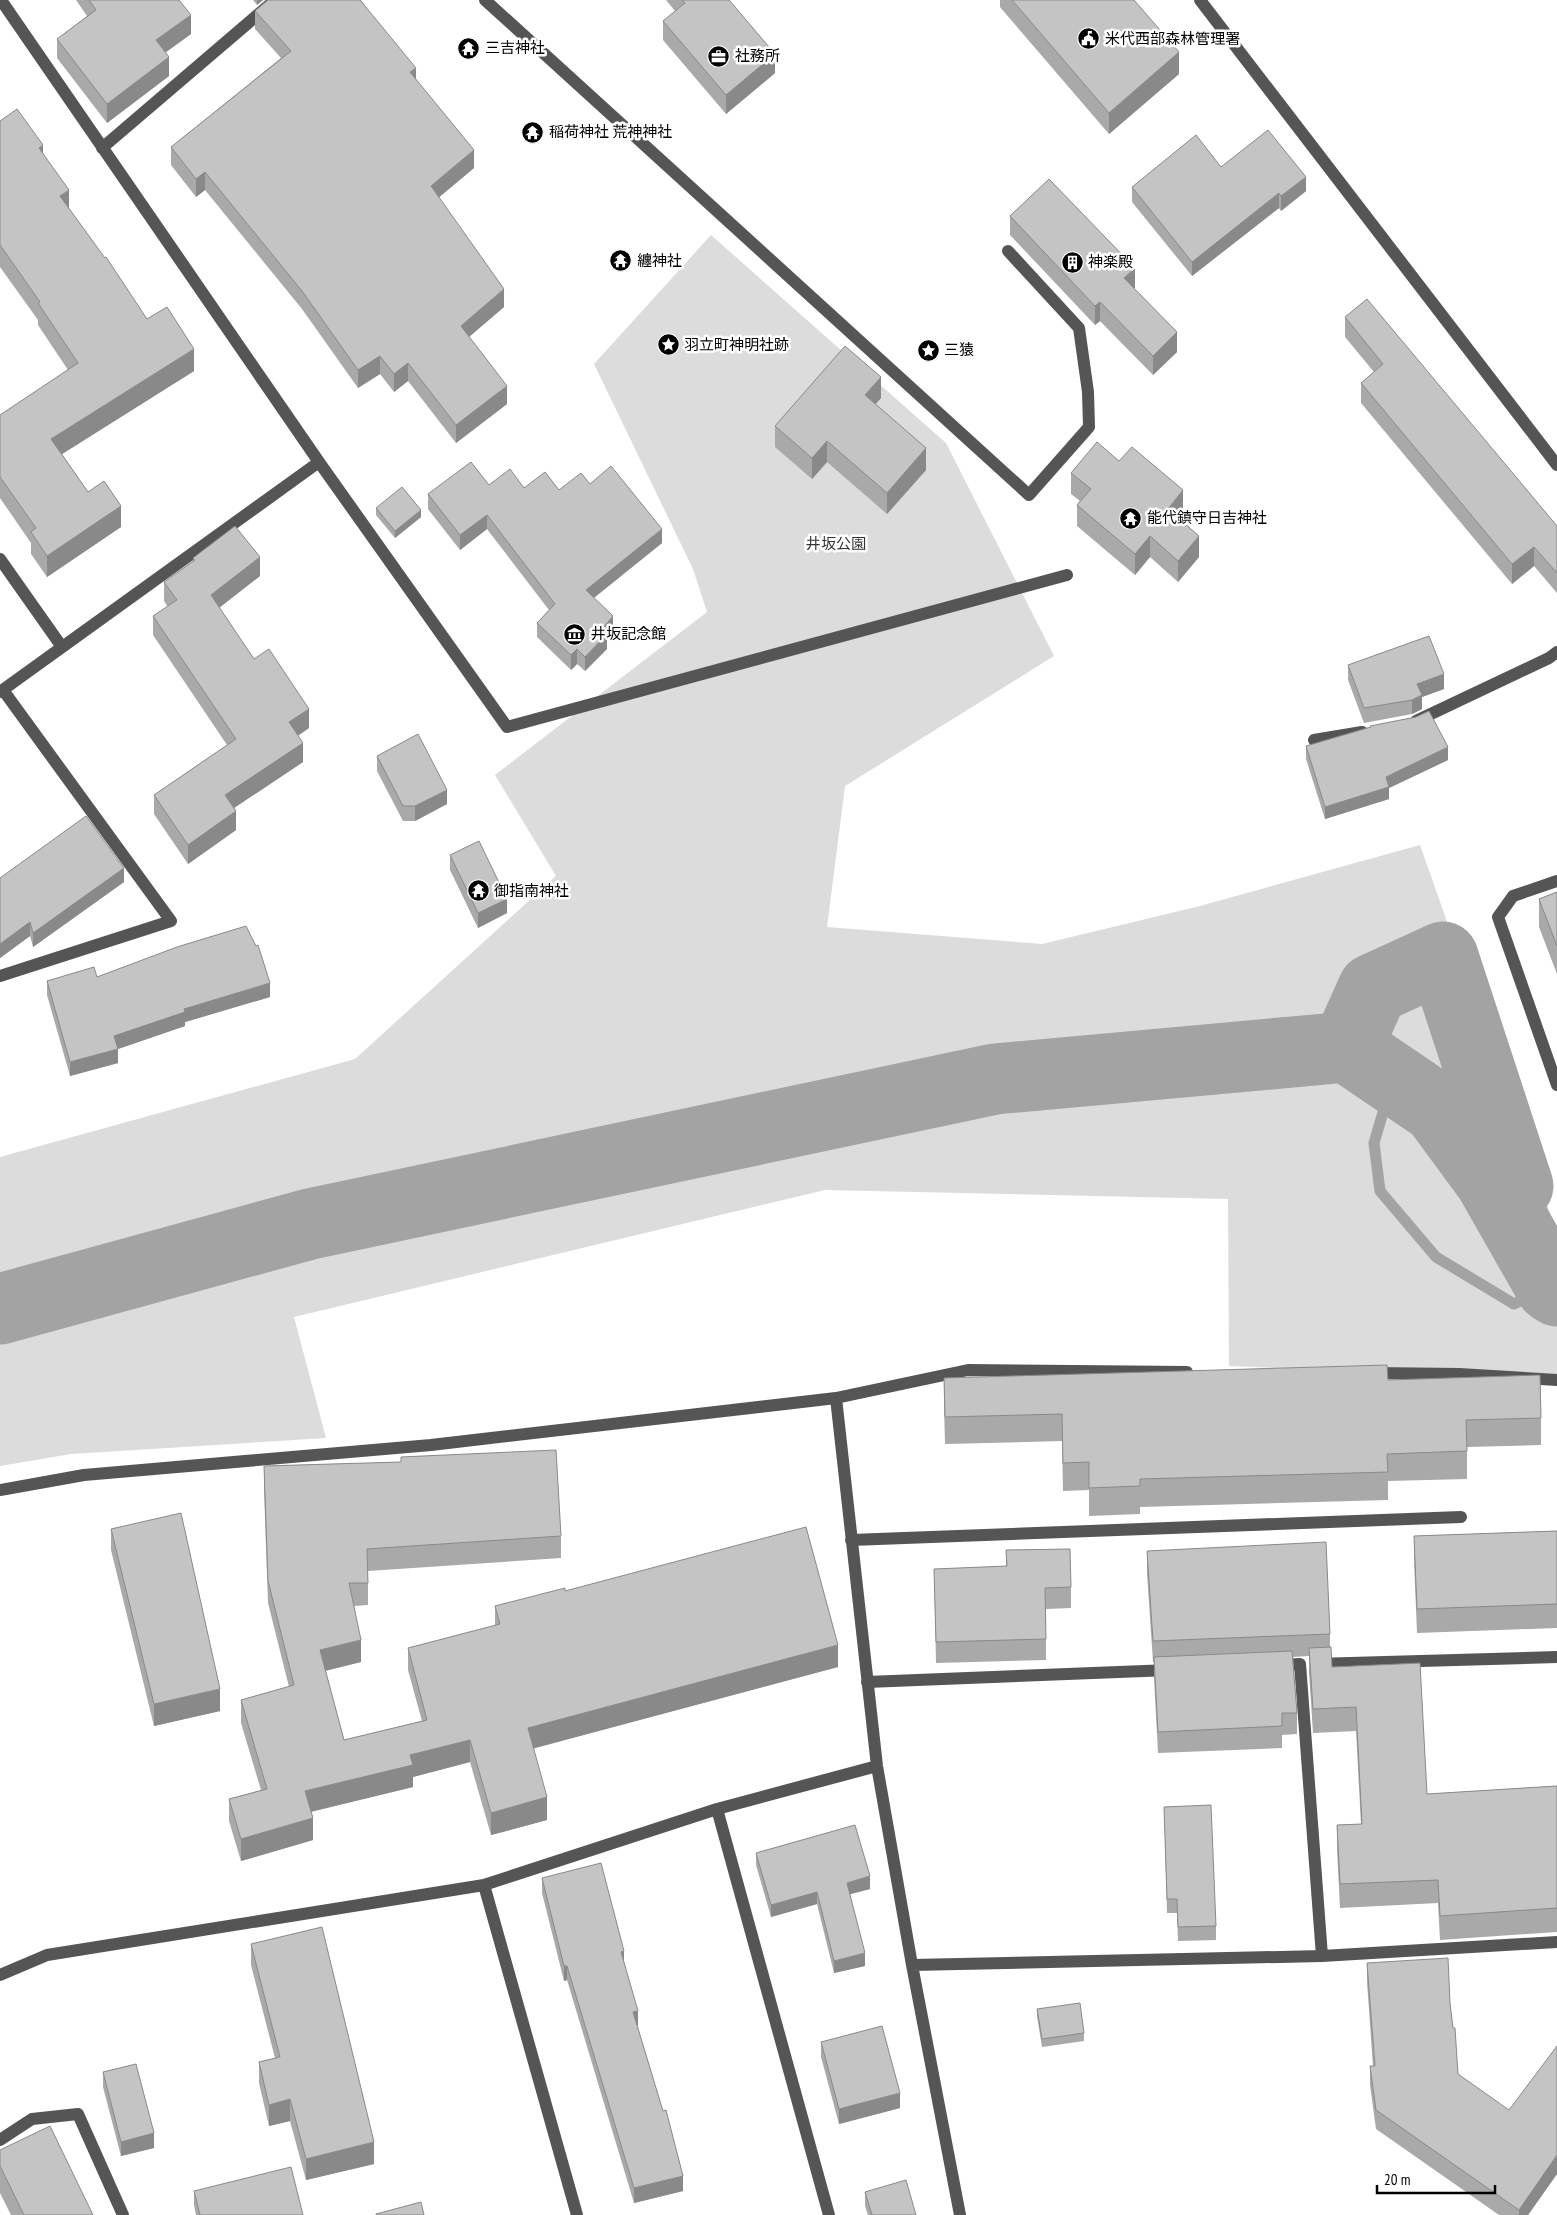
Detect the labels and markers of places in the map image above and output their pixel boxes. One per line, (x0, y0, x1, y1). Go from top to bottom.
public building icon: 米代西部森林管理署 (1077, 27, 1101, 51)
place label: 米代西部森林管理署 (1105, 29, 1240, 48)
temple icon: 三吉神社 (457, 36, 481, 60)
place label: 三吉神社 (485, 38, 545, 57)
office icon: 社務所 (707, 44, 731, 68)
place label: 社務所 (735, 46, 780, 65)
temple icon: 稲荷神社 荒神神社 (521, 120, 545, 144)
place label: 稲荷神社 荒神神社 (549, 122, 672, 141)
temple icon: 纏神社 (609, 249, 633, 273)
building icon: 神楽殿 (1060, 250, 1084, 274)
place label: 纏神社 (637, 251, 682, 270)
place label: 神楽殿 (1088, 252, 1133, 271)
place icon: 羽立町神明社跡 (656, 333, 680, 357)
place label: 羽立町神明社跡 (684, 335, 789, 354)
place icon: 三猿 (916, 338, 940, 362)
place label: 三猿 (944, 340, 974, 359)
temple icon: 能代鎮守日吉神社 (1119, 506, 1143, 530)
place label: 能代鎮守日吉神社 (1147, 508, 1267, 527)
museum icon: 井坂記念館 (563, 622, 587, 646)
place label: 井坂記念館 (591, 624, 666, 643)
temple icon: 御指南神社 (466, 879, 490, 903)
place label: 御指南神社 (494, 881, 569, 900)

